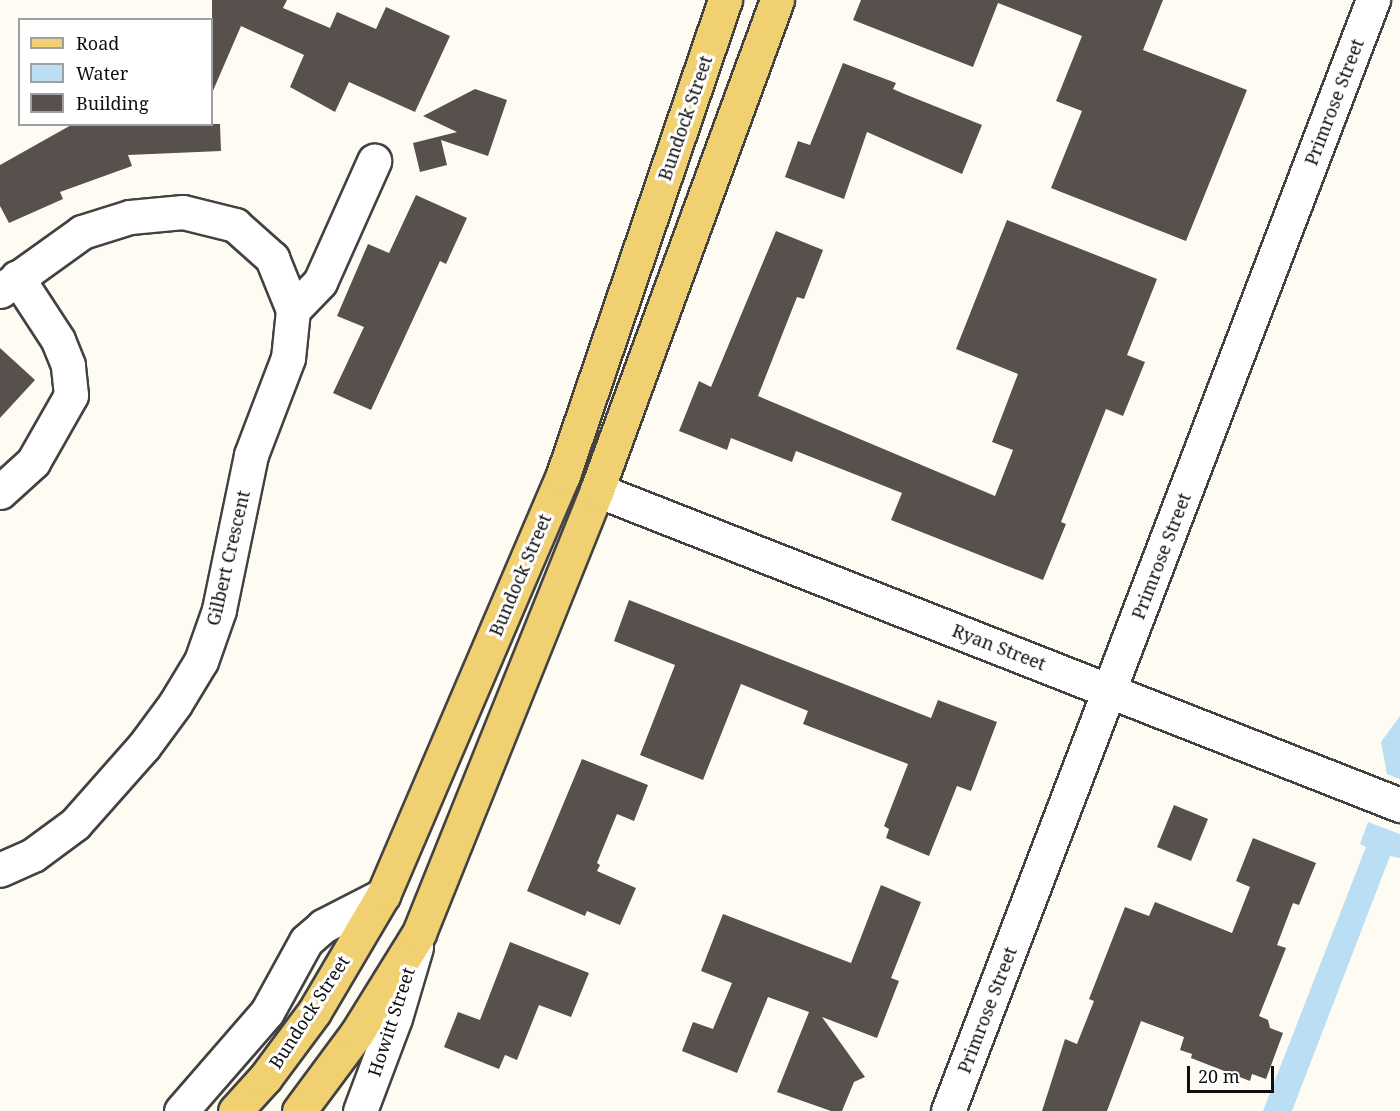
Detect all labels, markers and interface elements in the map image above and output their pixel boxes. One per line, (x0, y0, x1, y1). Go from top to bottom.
legend (18, 18, 213, 126)
text: Road (76, 31, 119, 55)
street label: Primrose Street (1300, 36, 1368, 168)
street label: Bundock Street (654, 53, 716, 183)
text: Water (76, 61, 128, 85)
text: Building (76, 91, 149, 115)
street label: Gilbert Crescent (202, 488, 254, 628)
street label: Primrose Street (1127, 490, 1195, 622)
street label: Bundock Street (485, 511, 555, 639)
street label: Ryan Street (949, 619, 1049, 675)
street label: Primrose Street (953, 944, 1021, 1076)
street label: Bundock Street (264, 951, 354, 1073)
street label: Howitt Street (363, 965, 419, 1079)
scale bar (1190, 1054, 1277, 1092)
text: 20 m (1198, 1064, 1240, 1088)

